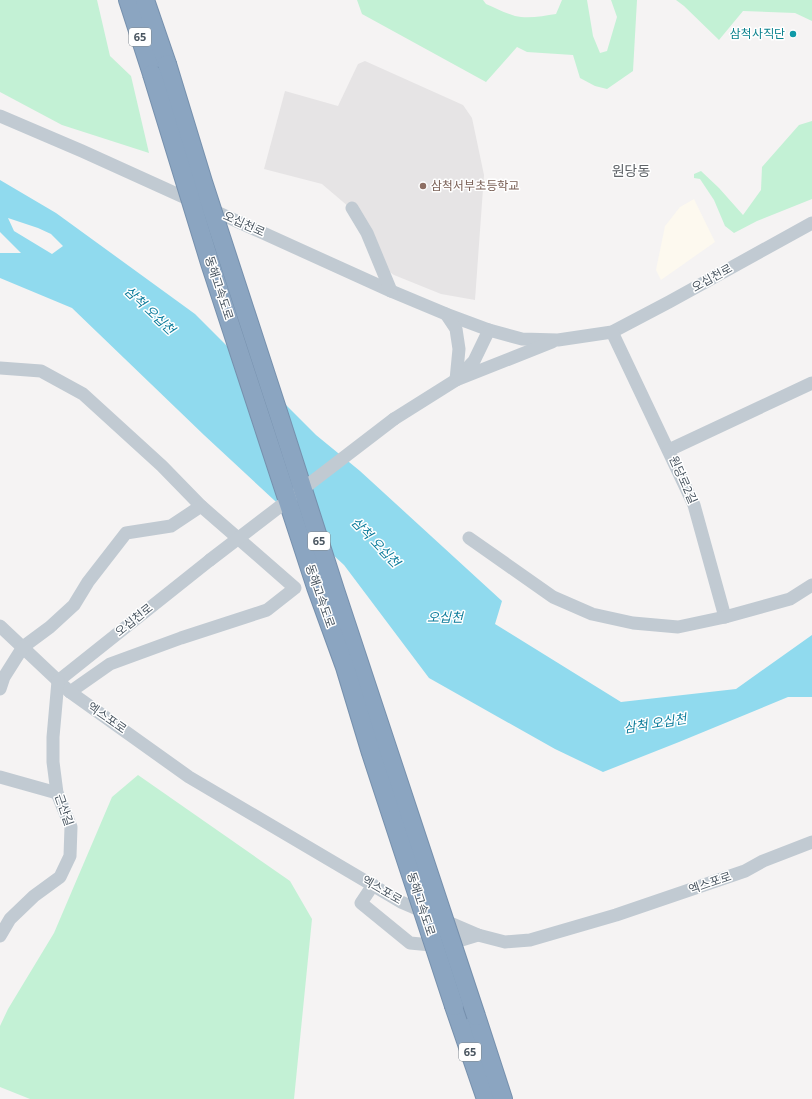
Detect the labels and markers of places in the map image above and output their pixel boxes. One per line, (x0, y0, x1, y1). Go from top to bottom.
place label: 삼척사직단 (730, 25, 785, 42)
marker: 삼척사직단 (788, 29, 798, 39)
place label: 삼척서부초등학교 (431, 177, 519, 194)
marker: 삼척서부초등학교 (418, 181, 428, 191)

